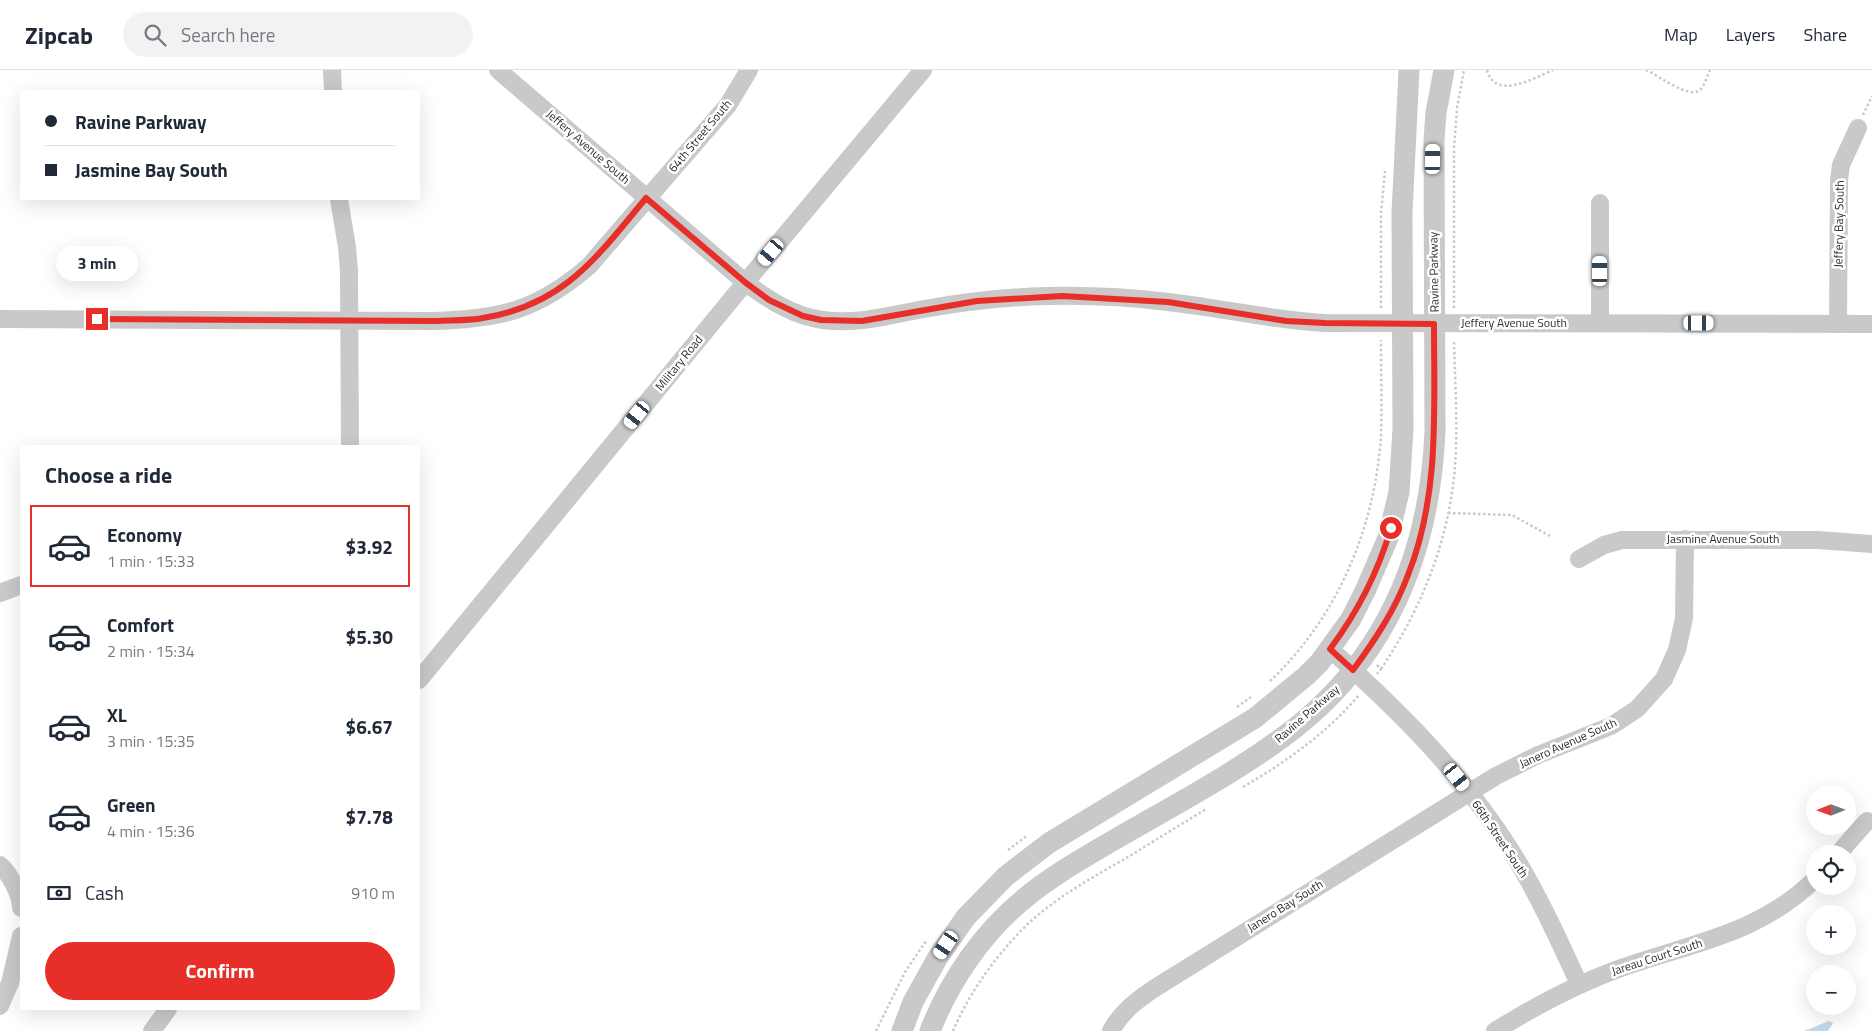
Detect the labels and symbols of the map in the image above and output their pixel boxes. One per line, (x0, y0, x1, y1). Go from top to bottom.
street label: 64th Street South (663, 95, 736, 176)
street label: Jeffery Avenue South (542, 105, 635, 189)
car (1425, 144, 1440, 174)
street label: Jeffery Bay South (1828, 180, 1849, 268)
street label: Ravine Parkway (1423, 231, 1444, 313)
car (755, 236, 786, 268)
callout: 3 min (56, 246, 138, 282)
car (1592, 256, 1607, 286)
route end (86, 308, 108, 330)
street label: Jeffery Avenue South (1461, 313, 1567, 332)
car (1684, 316, 1714, 331)
street label: Military Road (650, 331, 707, 395)
car (621, 399, 652, 431)
route start (1380, 517, 1402, 539)
street label: Jasmine Avenue South (1667, 529, 1779, 548)
street label: Ravine Parkway (1270, 680, 1344, 747)
street label: Janero Avenue South (1516, 713, 1620, 773)
car (1441, 761, 1472, 793)
north arrow (1806, 785, 1856, 835)
street label: 66th Street South (1467, 796, 1534, 881)
street label: Janero Bay South (1243, 875, 1327, 937)
car (931, 928, 960, 962)
street label: Jareau Court South (1609, 933, 1705, 980)

